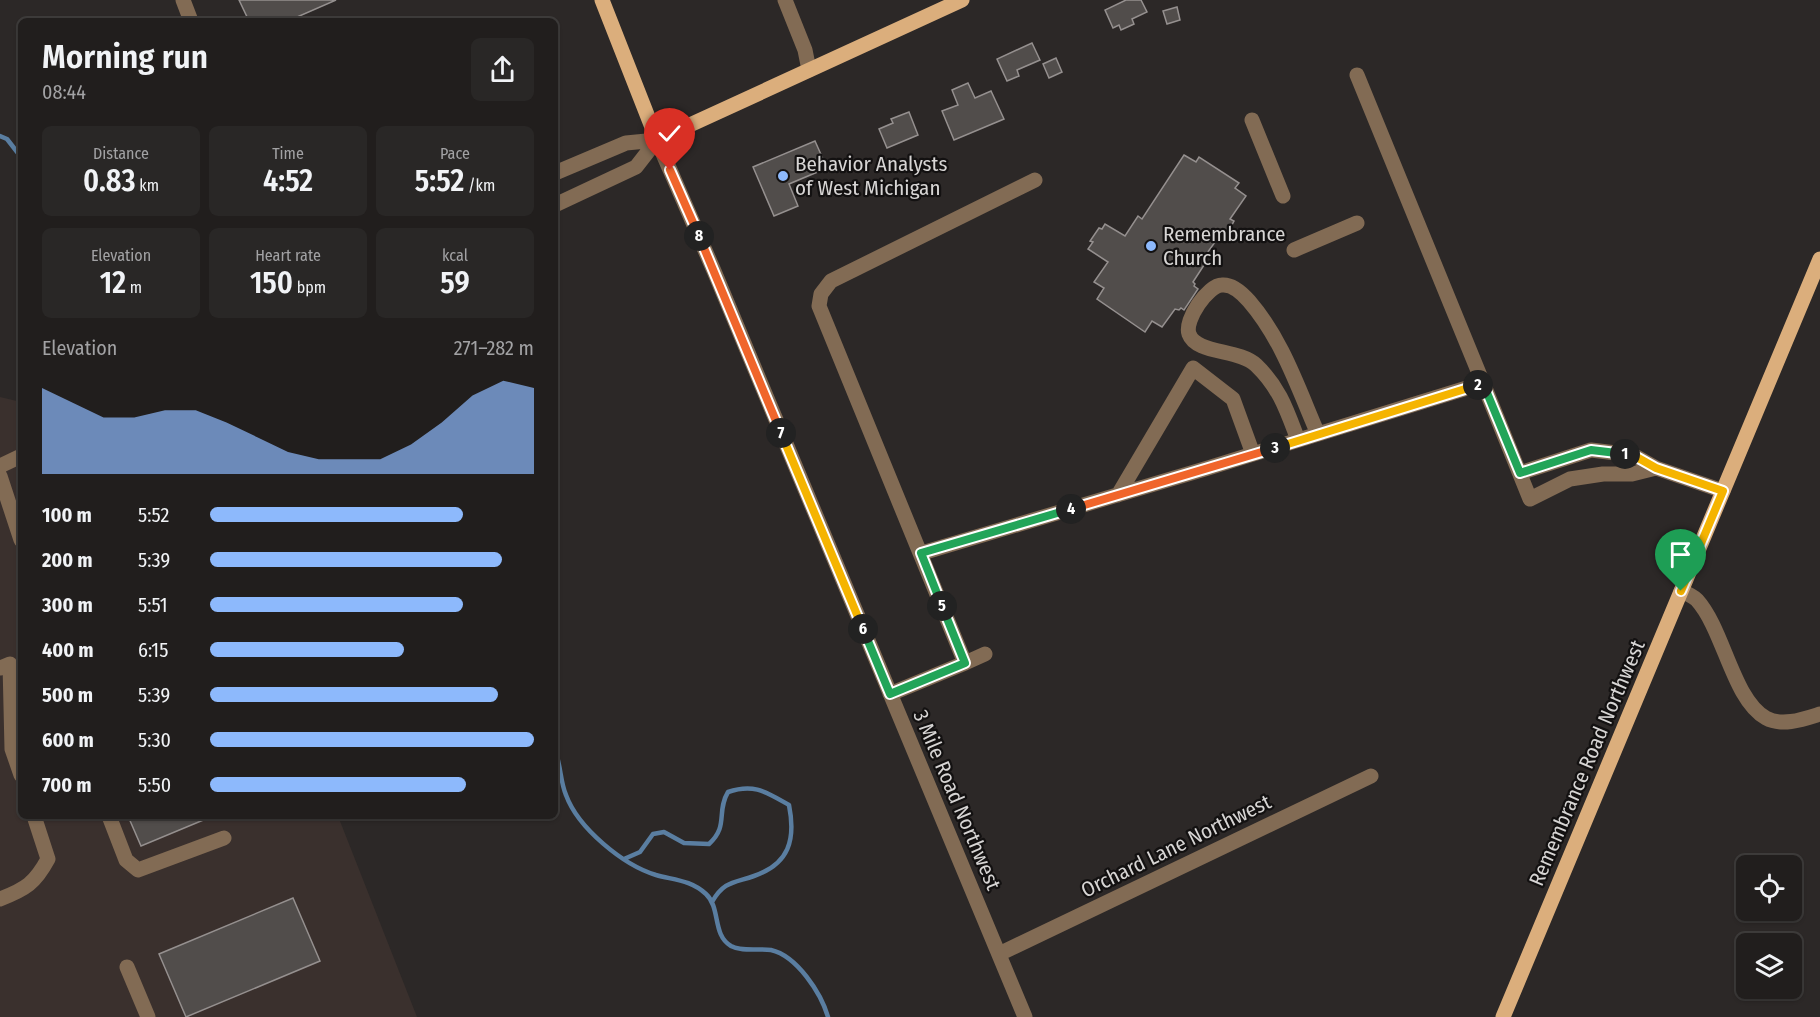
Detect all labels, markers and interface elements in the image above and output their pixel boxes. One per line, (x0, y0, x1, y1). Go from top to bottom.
text: Morning run (42, 37, 208, 77)
button: share (471, 38, 534, 101)
text: 08:44 (42, 80, 86, 104)
pin (644, 108, 695, 170)
icon: check (653, 117, 686, 150)
text: Distance (93, 144, 149, 163)
text: Time (272, 144, 304, 163)
text: Pace (440, 144, 470, 163)
place label: Behavior Analysts of West Michigan (795, 151, 947, 201)
text: 0.83 (83, 163, 136, 199)
text: 4:52 (263, 163, 313, 199)
text: 5:52 (415, 163, 464, 199)
marker: Behavior Analysts of West Michigan (776, 169, 790, 183)
text: km (136, 176, 159, 195)
text: /km (464, 176, 495, 195)
pin: 8 (684, 221, 714, 251)
place label: Remembrance Church (1163, 221, 1285, 271)
text: 8 (695, 226, 703, 245)
marker: Remembrance Church (1144, 239, 1158, 253)
text: Elevation (91, 246, 151, 265)
text: Heart rate (255, 246, 321, 265)
text: kcal (442, 246, 468, 265)
text: 12 (100, 265, 126, 301)
text: 150 (250, 265, 293, 301)
text: 59 (440, 265, 470, 301)
text: m (126, 278, 142, 297)
text: bpm (293, 278, 326, 297)
text: Elevation (42, 336, 117, 360)
text: 271–282 m (454, 336, 534, 360)
pin: 2 (1463, 370, 1493, 400)
text: 2 (1474, 375, 1482, 394)
pin: 7 (766, 418, 796, 448)
text: 7 (778, 423, 784, 442)
pin: 3 (1260, 433, 1290, 463)
text: 3 (1271, 438, 1279, 457)
pin: 1 (1610, 439, 1640, 469)
text: 1 (1622, 444, 1628, 463)
pin: 4 (1056, 494, 1086, 524)
text: 4 (1067, 499, 1075, 518)
text: 100 m (42, 503, 92, 527)
text: 5:52 (138, 503, 169, 527)
pin (1655, 529, 1706, 591)
icon: arrive (1664, 538, 1697, 571)
text: 200 m (42, 548, 93, 572)
text: 5:39 (138, 548, 170, 572)
pin: 5 (927, 591, 957, 621)
text: 300 m (42, 593, 93, 617)
text: 5:51 (138, 593, 168, 617)
text: 5 (938, 596, 946, 615)
pin: 6 (848, 614, 878, 644)
text: 6 (859, 619, 867, 638)
street label: Remembrance Road Northwest (1523, 636, 1651, 890)
text: 400 m (42, 638, 94, 662)
text: 6:15 (138, 638, 168, 662)
text: 500 m (42, 683, 93, 707)
text: 5:39 (138, 683, 170, 707)
street label: 3 Mile Road Northwest (907, 706, 1007, 894)
text: 600 m (42, 728, 94, 752)
text: 5:30 (138, 728, 171, 752)
text: 700 m (42, 773, 92, 797)
text: 5:50 (138, 773, 171, 797)
street label: Orchard Lane Northwest (1077, 789, 1275, 903)
map controls (1736, 855, 1802, 999)
button: locate (1736, 855, 1802, 921)
button: layers (1736, 933, 1802, 999)

